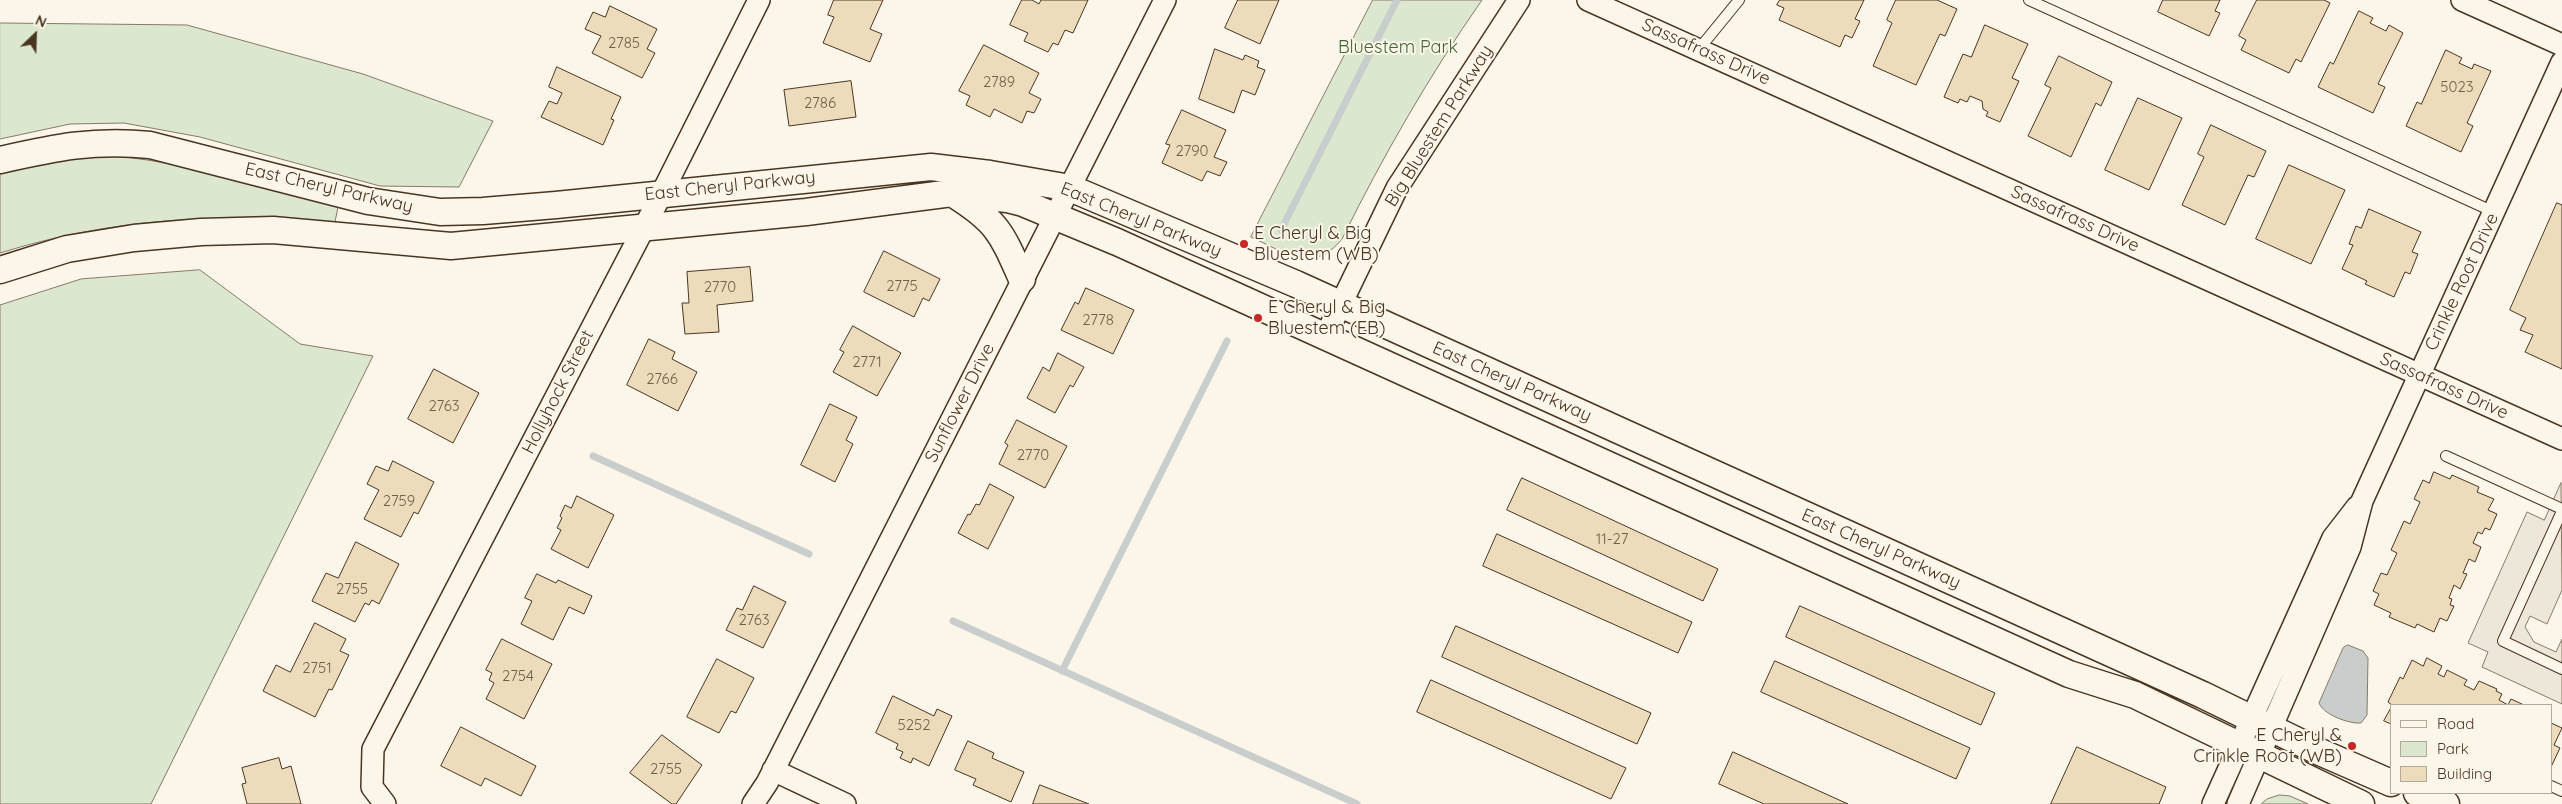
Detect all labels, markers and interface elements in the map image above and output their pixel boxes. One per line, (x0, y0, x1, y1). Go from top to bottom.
north arrow (10, 10, 60, 60)
text: N (33, 11, 49, 32)
street label: Sassafrass Drive (1638, 14, 1774, 90)
house number: 2785 (608, 34, 640, 52)
park label: Bluestem Park (1338, 37, 1458, 59)
street label: Big Bluestem Parkway (1380, 41, 1498, 211)
house number: 2789 (983, 73, 1015, 91)
house number: 5023 (2440, 78, 2474, 96)
house number: 2786 (804, 94, 836, 112)
house number: 2790 (1175, 142, 1209, 160)
street label: East Cheryl Parkway (243, 158, 415, 218)
street label: East Cheryl Parkway (643, 166, 817, 206)
street label: East Cheryl Parkway (1057, 178, 1225, 262)
street label: Sassafrass Drive (2007, 181, 2143, 257)
street label: Crinkle Root Drive (2421, 210, 2503, 354)
place label: E Cheryl & Big Bluestem (WB) (1254, 223, 1379, 266)
marker: E Cheryl & Big Bluestem (WB) (1238, 238, 1250, 250)
house number: 2775 (886, 277, 918, 295)
house number: 2770 (704, 278, 736, 296)
place label: E Cheryl & Big Bluestem (EB) (1268, 297, 1385, 340)
house number: 2778 (1082, 311, 1114, 329)
marker: E Cheryl & Big Bluestem (EB) (1252, 312, 1264, 324)
street label: Hollyhock Street (517, 326, 599, 458)
street label: East Cheryl Parkway (1429, 337, 1595, 427)
street label: Sunflower Drive (921, 340, 999, 466)
street label: Sassafrass Drive (2376, 348, 2512, 424)
house number: 2771 (852, 353, 882, 371)
house number: 2766 (646, 370, 678, 388)
house number: 2763 (428, 397, 460, 415)
house number: 2770 (1017, 446, 1049, 464)
house number: 2759 (383, 492, 415, 510)
street label: East Cheryl Parkway (1798, 504, 1964, 594)
house number: 11-27 (1596, 530, 1628, 548)
house number: 2755 (336, 580, 368, 598)
house number: 2763 (738, 611, 770, 629)
house number: 2751 (302, 659, 332, 677)
house number: 2754 (502, 667, 534, 685)
legend (2390, 704, 2552, 794)
text: Road (2437, 714, 2474, 733)
house number: 5252 (898, 716, 930, 734)
place label: E Cheryl & Crinkle Root (WB) (2193, 725, 2342, 768)
text: Park (2437, 739, 2469, 758)
marker: E Cheryl & Crinkle Root (WB) (2346, 740, 2358, 752)
house number: 2755 (650, 760, 682, 778)
text: Building (2437, 764, 2492, 783)

